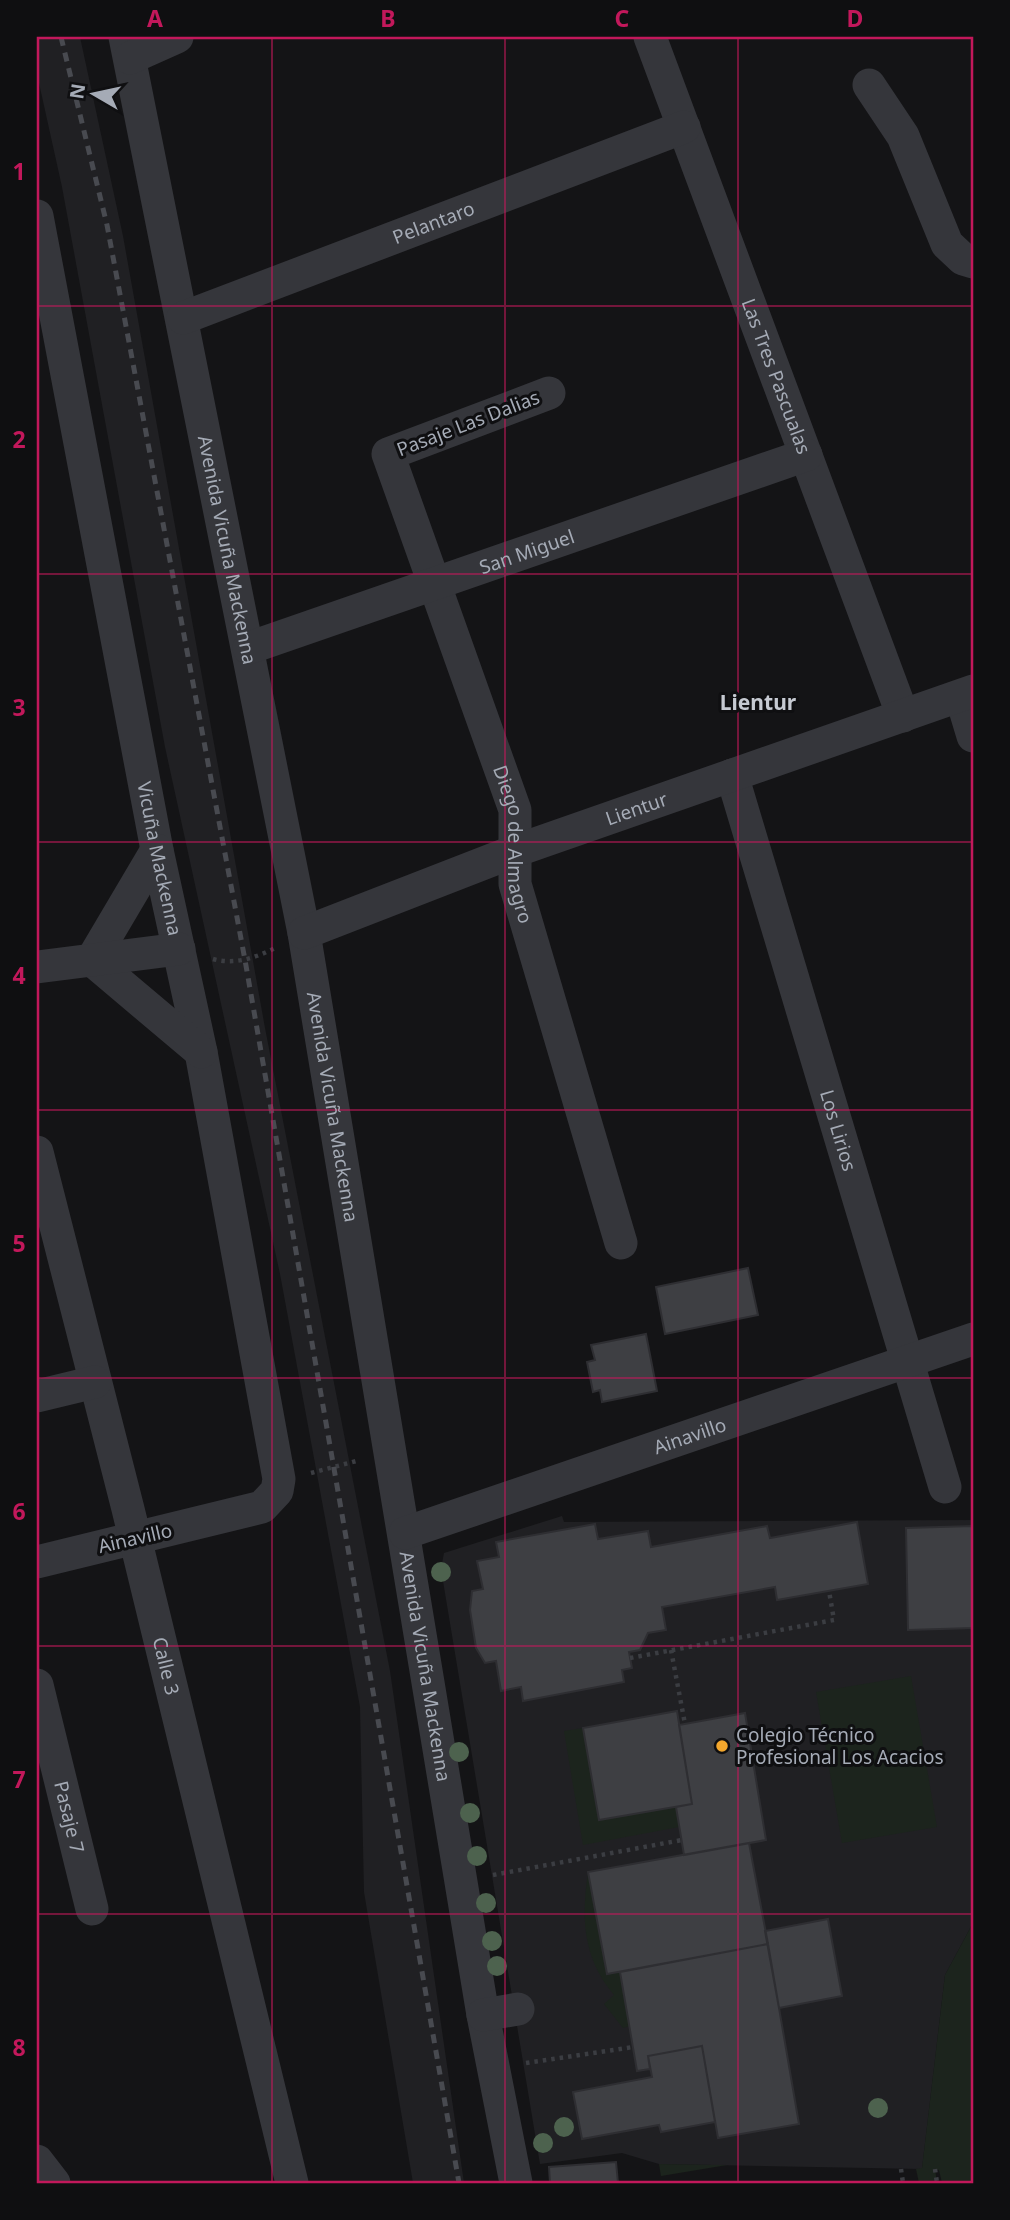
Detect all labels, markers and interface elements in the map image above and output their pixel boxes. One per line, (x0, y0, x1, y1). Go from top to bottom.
text: A (147, 2, 163, 34)
text: B (380, 2, 396, 34)
text: C (615, 2, 630, 34)
text: D (847, 2, 863, 34)
north arrow (60, 60, 130, 130)
text: N (63, 82, 91, 101)
text: 1 (12, 155, 26, 187)
street label: Pelantaro (389, 195, 478, 250)
street label: Las Tres Pascualas (736, 295, 817, 458)
street label: Pasaje Las Dalias (393, 384, 543, 462)
text: 2 (12, 423, 26, 455)
street label: Avenida Vicuña Mackenna (192, 433, 263, 667)
street label: San Miguel (476, 523, 578, 580)
district label: Lientur (720, 688, 797, 716)
text: 3 (12, 691, 26, 723)
street label: Diego de Almagro (487, 762, 539, 926)
street label: Vicuña Mackenna (131, 779, 188, 938)
street label: Lientur (602, 786, 671, 831)
text: 4 (12, 959, 26, 991)
street label: Avenida Vicuña Mackenna (301, 990, 365, 1224)
street label: Los Lirios (814, 1087, 863, 1174)
text: 5 (12, 1227, 26, 1259)
street label: Ainavillo (650, 1411, 730, 1460)
text: 6 (12, 1495, 26, 1527)
street label: Ainavillo (95, 1517, 175, 1559)
street label: Avenida Vicuña Mackenna (393, 1549, 457, 1783)
street label: Calle 3 (147, 1634, 186, 1698)
place label: Colegio Técnico Profesional Los Acacios (736, 1722, 943, 1770)
marker: Colegio Técnico Profesional Los Acacios (714, 1738, 730, 1754)
text: 7 (12, 1763, 26, 1795)
street label: Pasaje 7 (48, 1778, 91, 1856)
text: 8 (12, 2031, 26, 2063)

